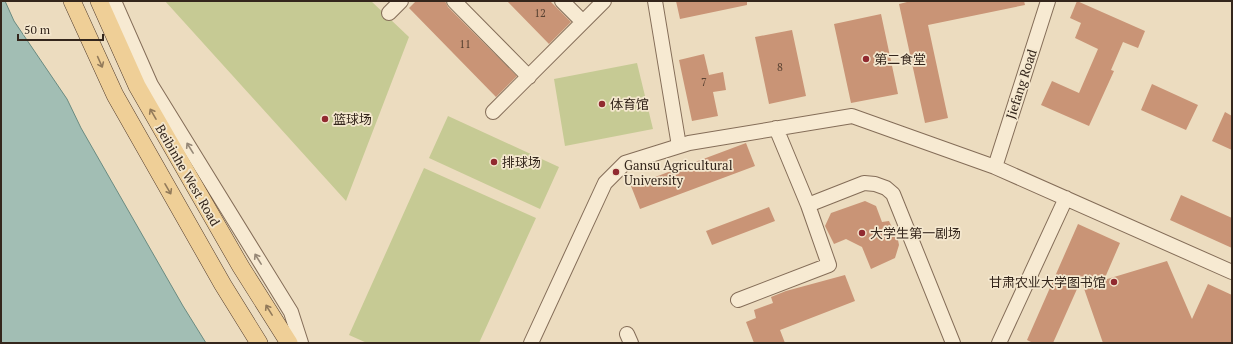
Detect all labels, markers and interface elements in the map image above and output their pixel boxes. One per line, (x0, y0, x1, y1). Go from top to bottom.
house number: 12 (534, 6, 546, 20)
scale bar (18, 16, 103, 42)
text: 50 m (24, 22, 51, 37)
house number: 11 (459, 37, 471, 51)
street label: Jiefang Road (1001, 47, 1041, 121)
place label: 第二食堂 (874, 50, 926, 68)
marker: 第二食堂 (861, 54, 871, 64)
one-way arrow (97, 56, 104, 68)
house number: 8 (777, 60, 783, 74)
house number: 7 (701, 75, 707, 89)
place label: 体育馆 (610, 95, 649, 113)
marker: 体育馆 (597, 99, 607, 109)
one-way arrow (148, 108, 156, 120)
place label: 篮球场 (333, 110, 372, 128)
marker: 篮球场 (320, 114, 330, 124)
street label: Beibinhe West Road (151, 121, 225, 229)
one-way arrow (185, 142, 193, 154)
place label: 排球场 (502, 153, 541, 171)
place label: Gansu Agricultural University (624, 156, 733, 189)
marker: 排球场 (489, 157, 499, 167)
marker: Gansu Agricultural University (611, 167, 621, 177)
one-way arrow (165, 183, 173, 195)
place label: 大学生第一剧场 (870, 224, 961, 242)
marker: 大学生第一剧场 (857, 228, 867, 238)
one-way arrow (254, 253, 262, 265)
place label: 甘肃农业大学图书馆 (989, 273, 1106, 291)
marker: 甘肃农业大学图书馆 (1109, 277, 1119, 287)
one-way arrow (264, 304, 272, 316)

